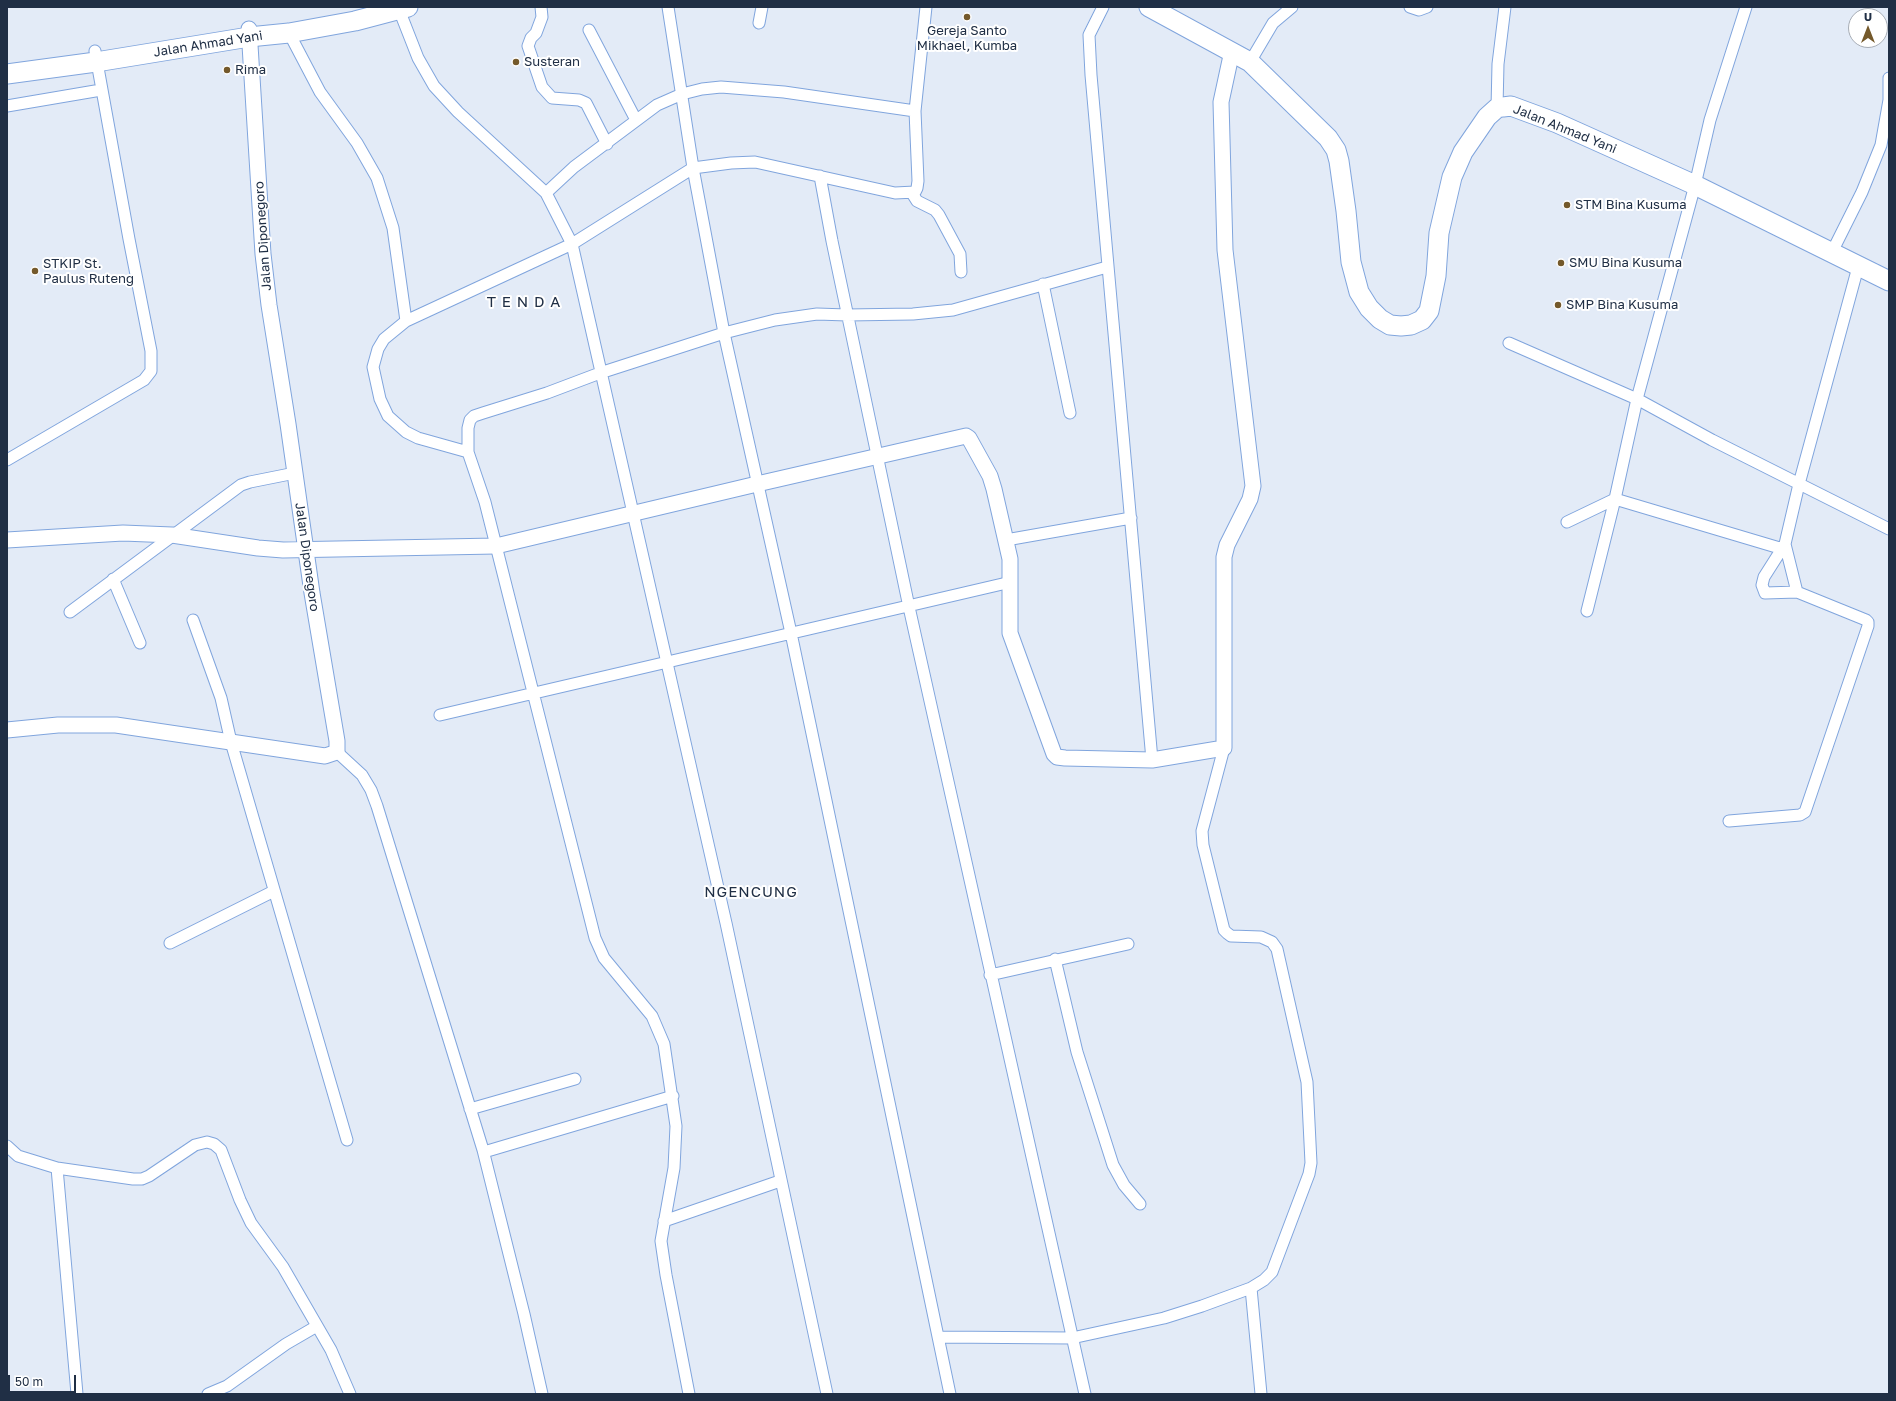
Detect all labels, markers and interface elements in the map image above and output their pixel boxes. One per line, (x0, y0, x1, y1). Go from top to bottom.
north arrow (1848, 8, 1888, 48)
text: U (1864, 10, 1872, 23)
marker: Gereja Santo Mikhael, Kumba (962, 12, 972, 22)
place label: Gereja Santo Mikhael, Kumba (917, 23, 1017, 54)
street label: Jalan Ahmad Yani (152, 28, 264, 60)
place label: Susteran (524, 54, 580, 70)
marker: Susteran (511, 57, 521, 67)
place label: Rima (235, 62, 266, 78)
marker: Rima (222, 65, 232, 75)
street label: Jalan Ahmad Yani (1511, 101, 1619, 157)
street label: Jalan Diponegoro (251, 181, 275, 291)
place label: STM Bina Kusuma (1575, 197, 1687, 213)
marker: STM Bina Kusuma (1562, 200, 1572, 210)
place label: SMU Bina Kusuma (1569, 255, 1682, 271)
place label: STKIP St. Paulus Ruteng (43, 256, 134, 287)
marker: SMU Bina Kusuma (1556, 258, 1566, 268)
marker: STKIP St. Paulus Ruteng (30, 266, 40, 276)
district label: T E N D A (487, 293, 561, 311)
place label: SMP Bina Kusuma (1566, 297, 1678, 313)
marker: SMP Bina Kusuma (1553, 300, 1563, 310)
street label: Jalan Diponegoro (292, 502, 322, 612)
district label: NGENCUNG (704, 883, 798, 901)
scale bar (10, 1367, 78, 1393)
text: 50 m (15, 1374, 43, 1389)

